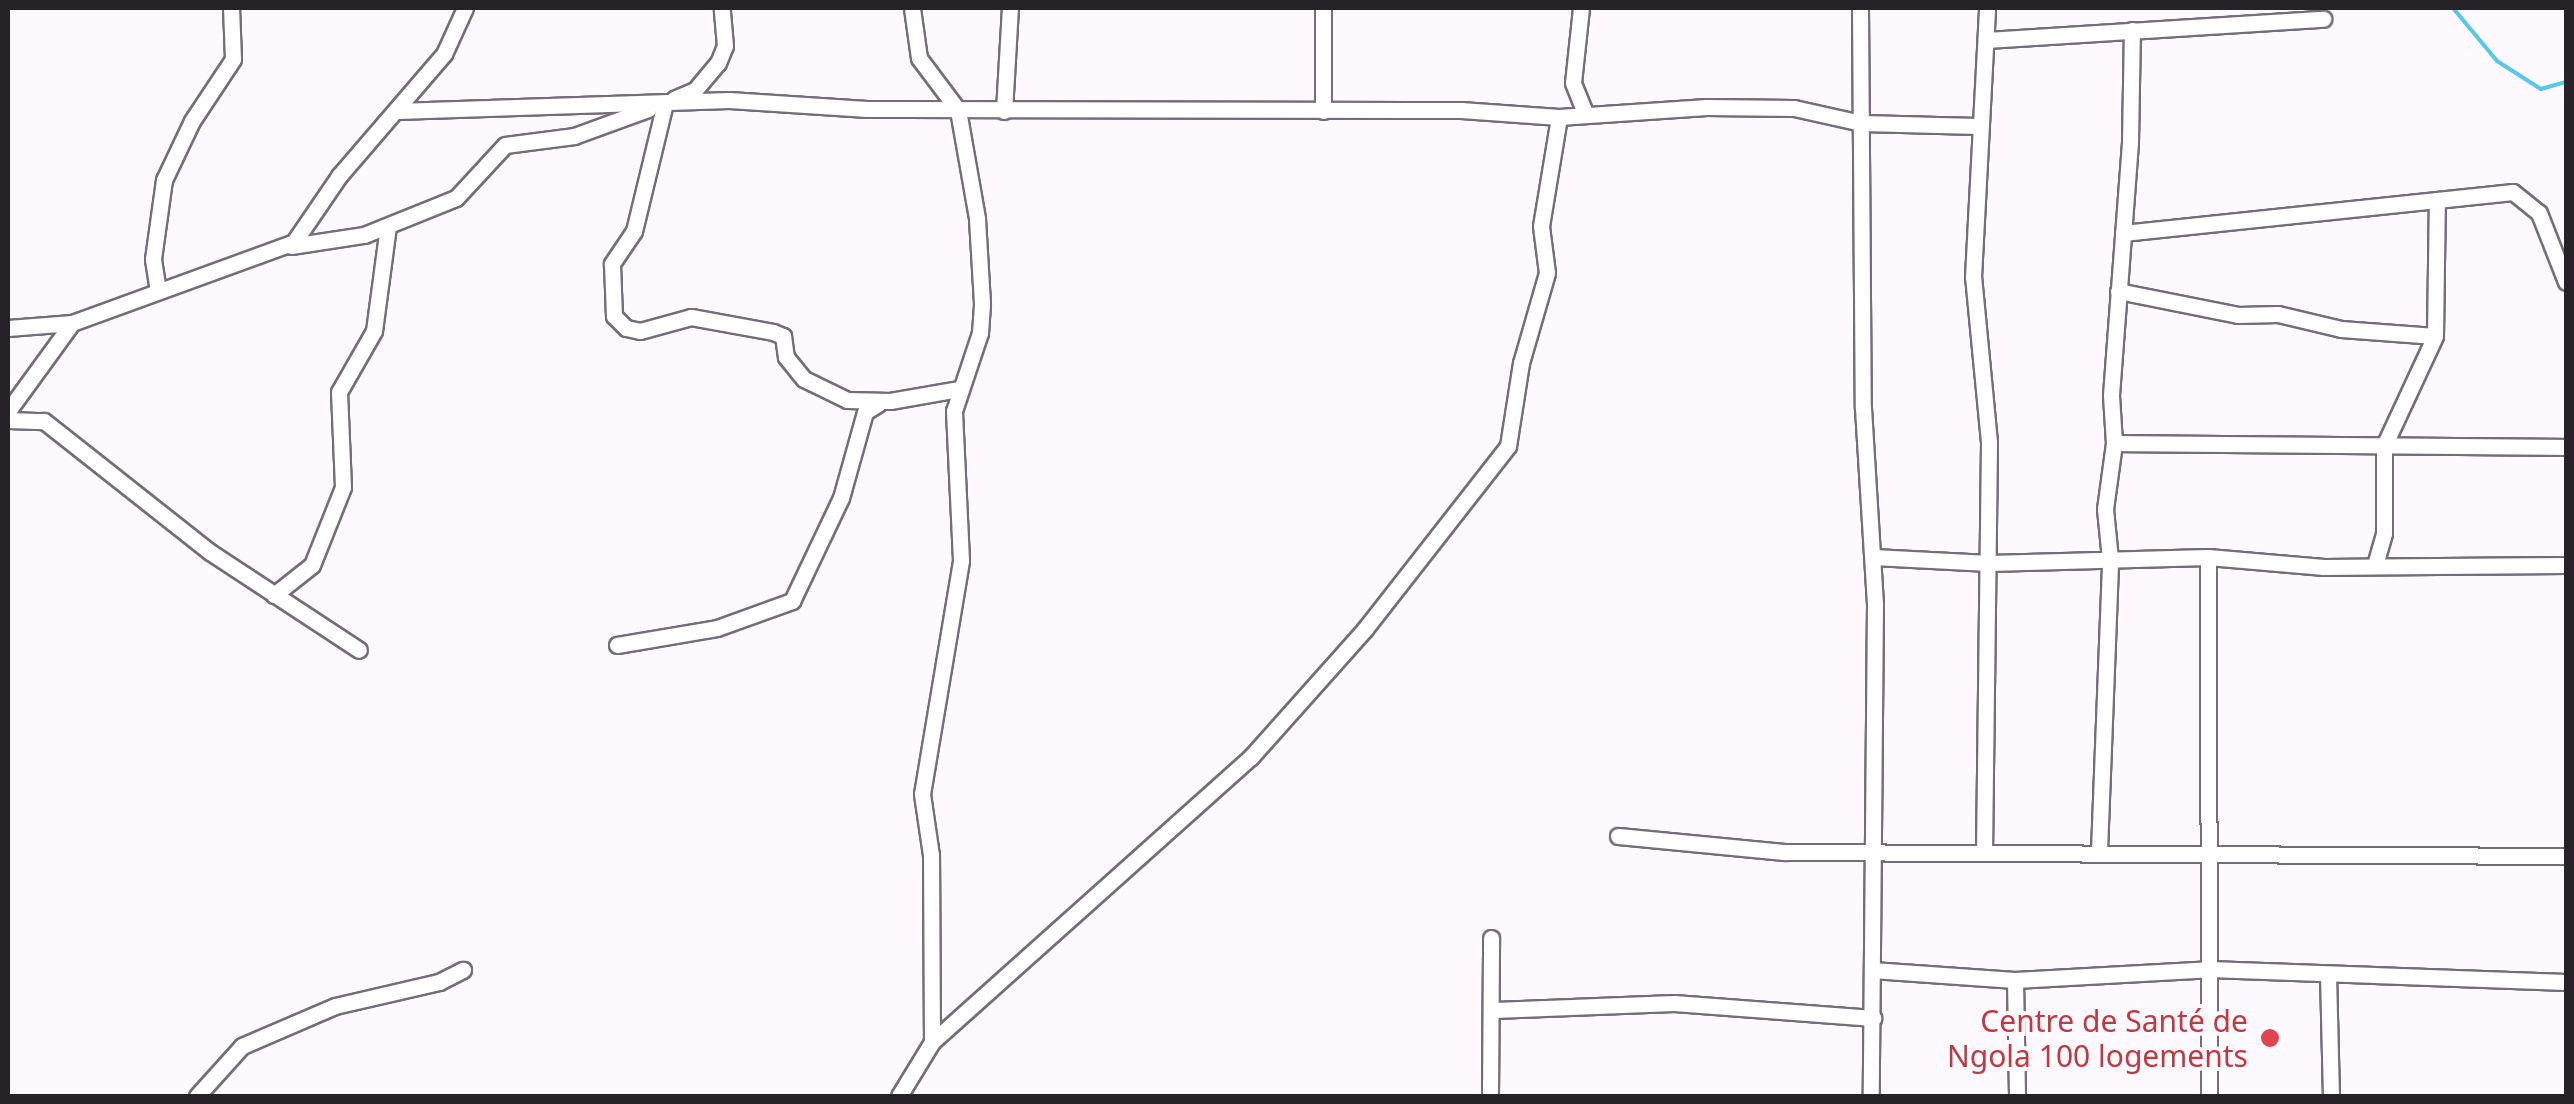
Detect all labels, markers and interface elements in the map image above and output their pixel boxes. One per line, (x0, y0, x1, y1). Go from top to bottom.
place label: Centre de Santé de Ngola 100 logements (1947, 1003, 2248, 1074)
marker: Centre de Santé de Ngola 100 logements (2257, 1025, 2283, 1051)

